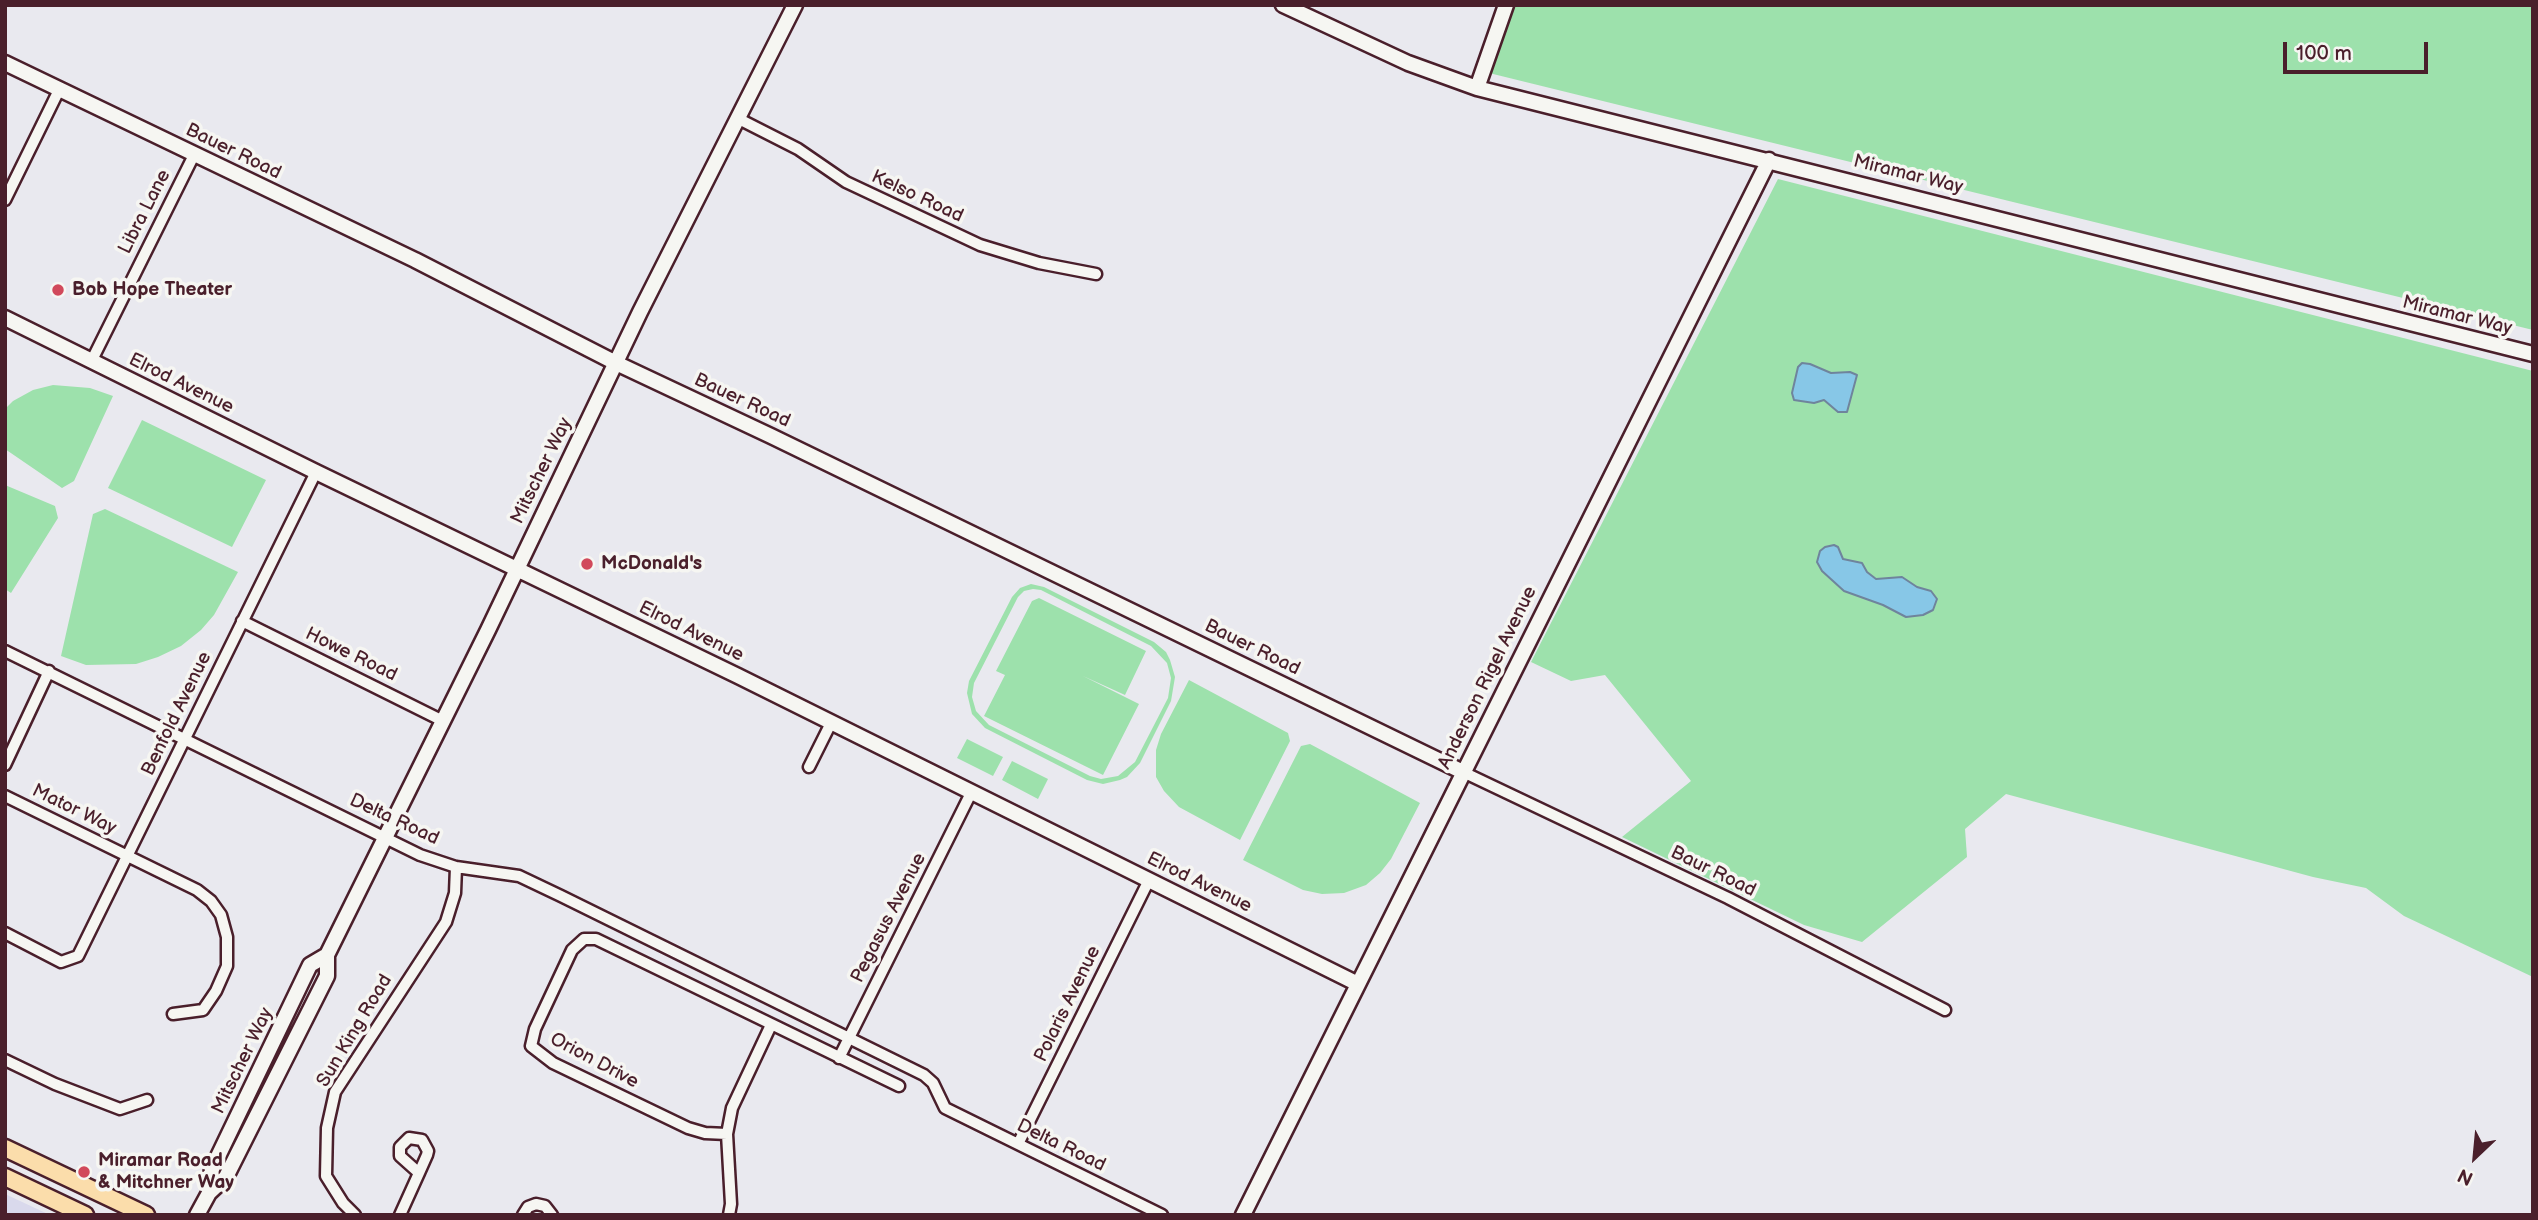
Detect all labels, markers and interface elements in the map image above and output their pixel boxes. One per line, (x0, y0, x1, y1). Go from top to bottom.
scale bar (2286, 28, 2431, 72)
text: 100 m (2296, 41, 2352, 66)
street label: Bauer Road (181, 119, 285, 185)
street label: Miramar Way (1851, 150, 1965, 200)
street label: Libra Lane (114, 166, 176, 258)
street label: Kelso Road (867, 166, 967, 228)
place label: Bob Hope Theater (72, 279, 232, 301)
marker: Bob Hope Theater (50, 282, 66, 298)
street label: Miramar Way (2400, 291, 2514, 341)
street label: Elrod Avenue (125, 349, 237, 419)
street label: Bauer Road (690, 369, 794, 433)
street label: Mitscher Way (506, 414, 578, 528)
place label: McDonald's (601, 553, 702, 575)
marker: McDonald's (579, 556, 595, 572)
street label: Anderson Rigel Avenue (1434, 583, 1542, 773)
street label: Elrod Avenue (635, 597, 747, 667)
street label: Bauer Road (1200, 615, 1304, 681)
street label: Howe Road (301, 623, 401, 687)
street label: Benfold Avenue (137, 648, 217, 780)
street label: Mator Way (28, 780, 120, 840)
street label: Delta Road (346, 789, 442, 851)
street label: Baur Road (1667, 842, 1759, 902)
street label: Elrod Avenue (1143, 848, 1255, 918)
street label: Pegasus Avenue (846, 849, 932, 987)
street label: Polaris Avenue (1030, 942, 1106, 1066)
street label: Sun King Road (312, 971, 398, 1091)
street label: Mitscher Way (207, 1004, 279, 1118)
street label: Orion Drive (546, 1028, 642, 1094)
street label: Delta Road (1013, 1115, 1109, 1177)
north arrow (2440, 1122, 2510, 1192)
place label: Miramar Road & Mitchner Way (98, 1150, 234, 1194)
text: N (2454, 1163, 2477, 1190)
marker: Miramar Road & Mitchner Way (76, 1164, 92, 1180)

